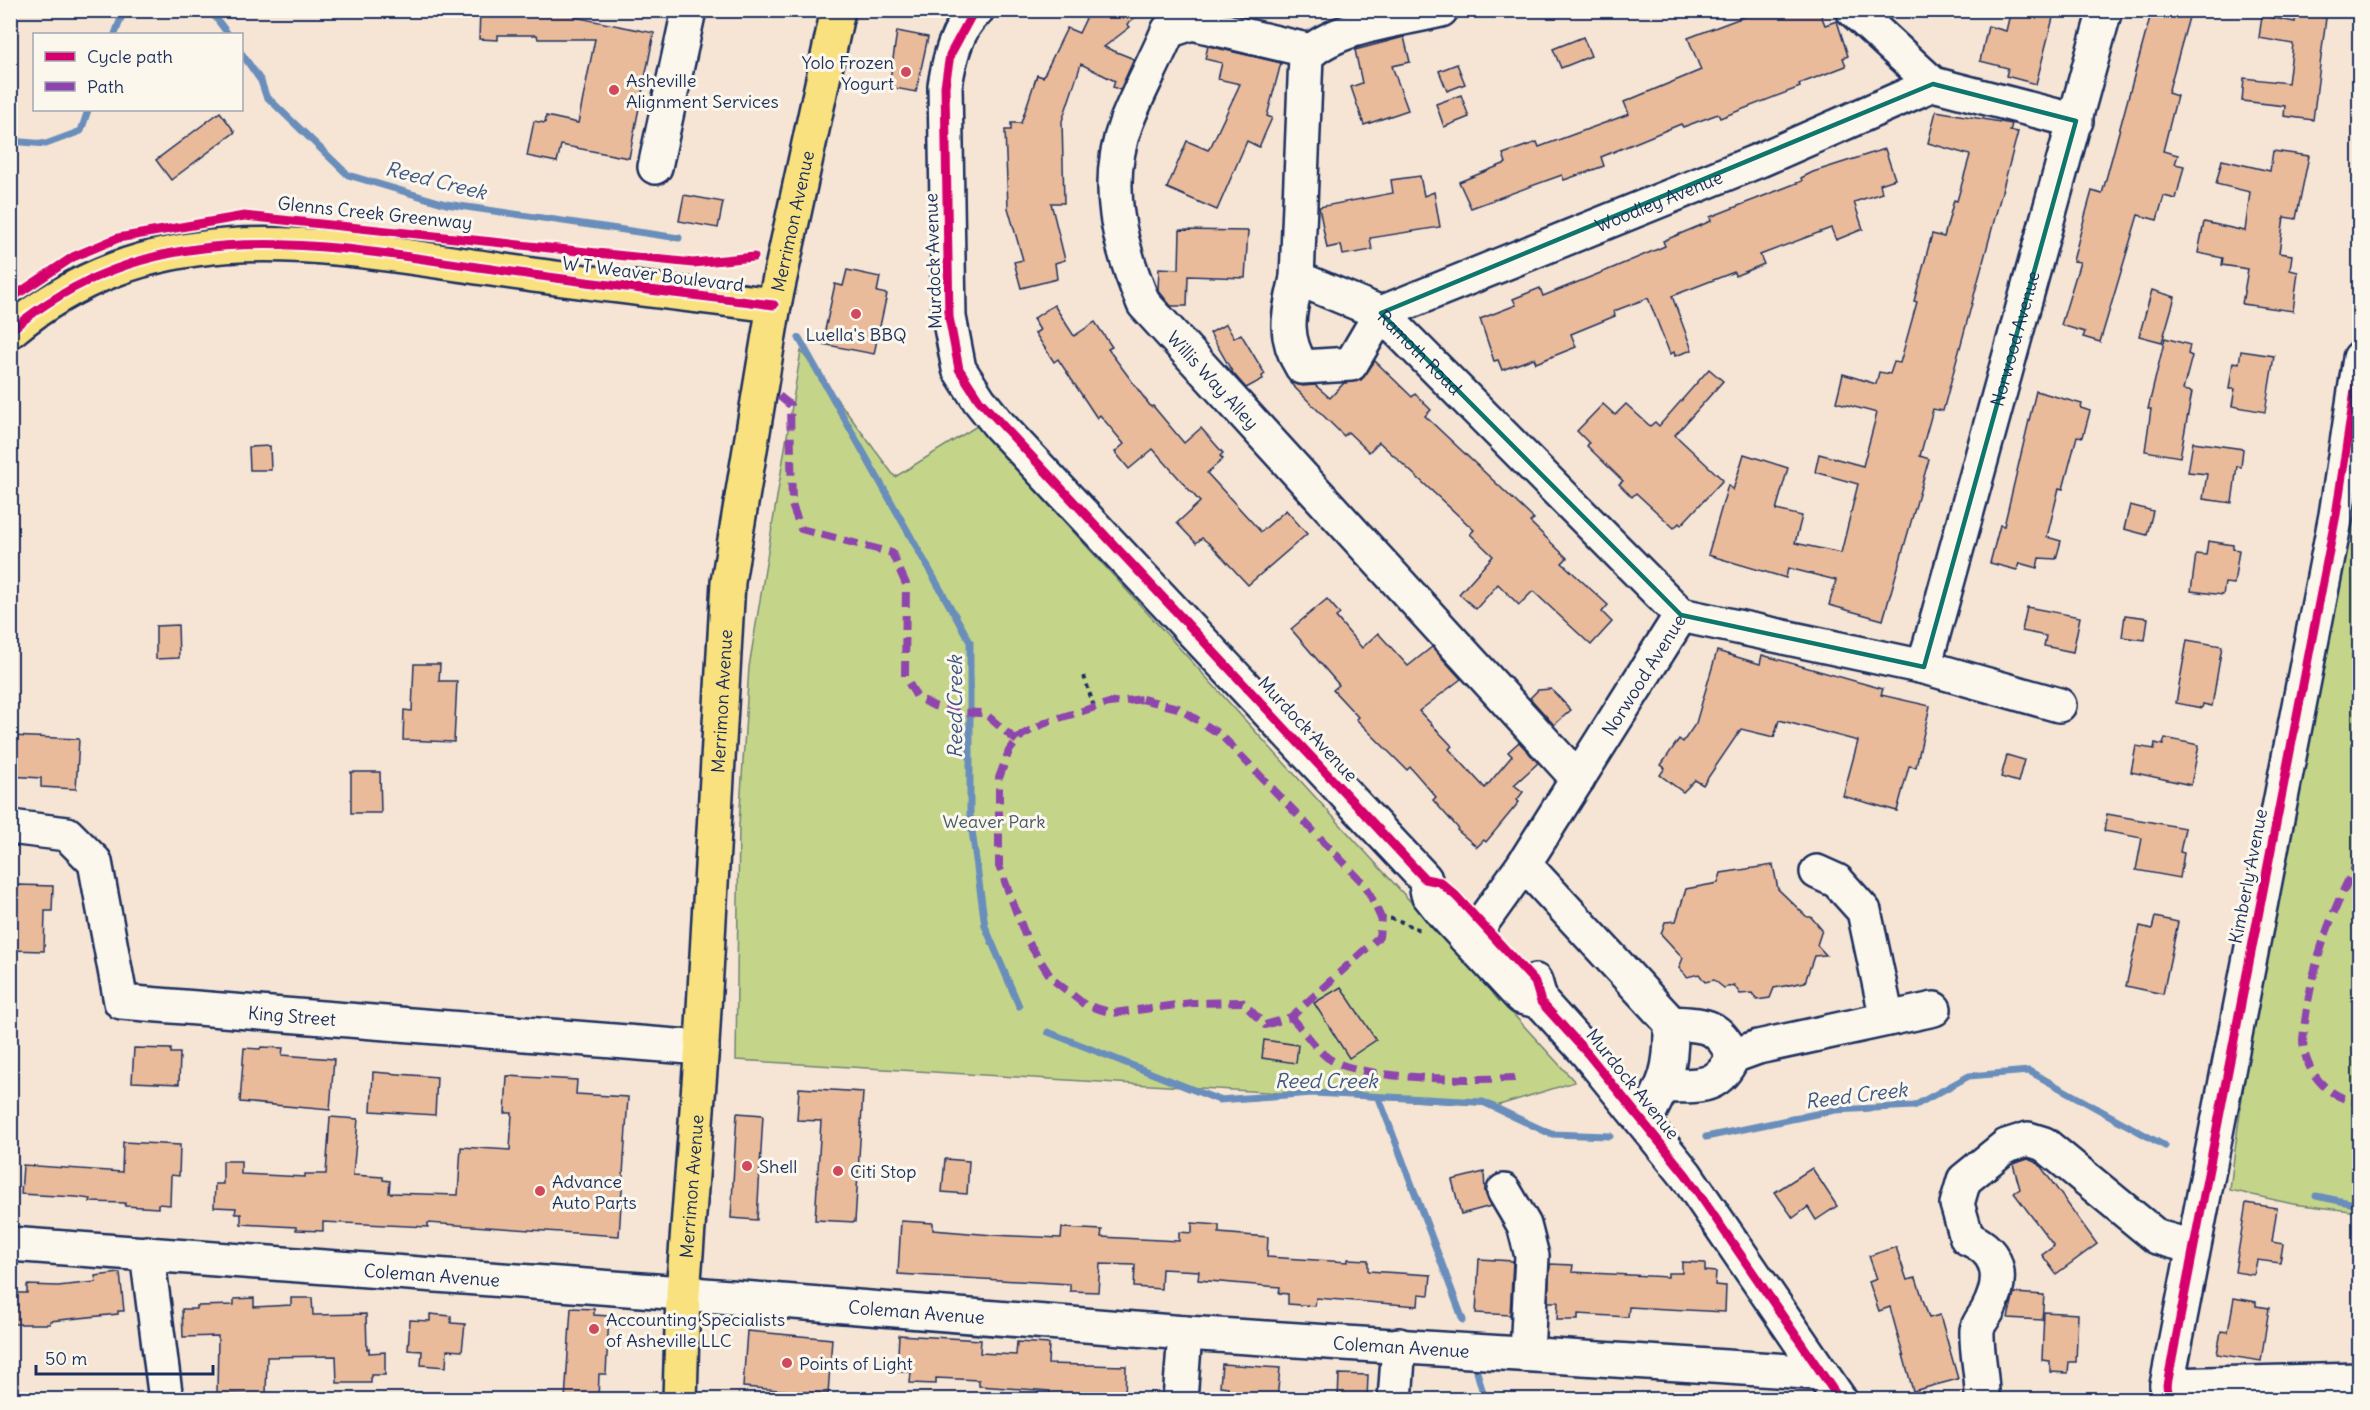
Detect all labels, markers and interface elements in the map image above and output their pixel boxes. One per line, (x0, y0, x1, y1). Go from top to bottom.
legend (33, 33, 243, 111)
text: Cycle path (87, 45, 173, 68)
place label: Yolo Frozen Yogurt (802, 51, 894, 95)
marker: Yolo Frozen Yogurt (899, 65, 913, 79)
place label: Asheville Alignment Services (626, 69, 779, 113)
text: Path (87, 75, 124, 98)
marker: Asheville Alignment Services (607, 83, 621, 97)
street label: Merrimon Avenue (766, 148, 819, 294)
water label: Reed Creek (383, 155, 491, 205)
street label: Woodley Avenue (1592, 165, 1726, 237)
street label: Glenns Creek Greenway (277, 191, 473, 235)
street label: Murdock Avenue (919, 193, 947, 329)
street label: W T Weaver Boulevard (561, 251, 746, 297)
street label: Norwood Avenue (1985, 268, 2044, 409)
street label: Ramoth Road (1373, 305, 1467, 400)
marker: Luella's BBQ (849, 307, 863, 321)
place label: Luella's BBQ (805, 323, 907, 346)
street label: Willis Way Alley (1163, 326, 1264, 434)
street label: Norwood Avenue (1596, 610, 1690, 740)
street label: Merrimon Avenue (706, 629, 737, 774)
water label: Reed Creek (942, 654, 967, 758)
street label: Murdock Avenue (1253, 671, 1363, 787)
street label: Kimberly Avenue (2224, 807, 2272, 945)
park label: Weaver Park (943, 810, 1045, 833)
street label: King Street (247, 1001, 337, 1030)
street label: Murdock Avenue (1581, 1024, 1685, 1144)
water label: Reed Creek (1275, 1068, 1379, 1093)
water label: Reed Creek (1803, 1076, 1910, 1114)
street label: Merrimon Avenue (674, 1114, 708, 1259)
place label: Shell (759, 1155, 797, 1178)
marker: Shell (740, 1159, 754, 1173)
place label: Citi Stop (850, 1160, 916, 1183)
marker: Citi Stop (831, 1164, 845, 1178)
place label: Advance Auto Parts (552, 1170, 637, 1214)
marker: Advance Auto Parts (533, 1184, 547, 1198)
street label: Coleman Avenue (363, 1258, 501, 1291)
street label: Coleman Avenue (847, 1295, 986, 1329)
place label: Accounting Specialists of Asheville LLC (606, 1308, 785, 1352)
marker: Accounting Specialists of Asheville LLC (587, 1322, 601, 1336)
street label: Coleman Avenue (1332, 1331, 1470, 1362)
scale bar (36, 1338, 213, 1376)
text: 50 m (45, 1347, 87, 1370)
place label: Points of Light (799, 1352, 913, 1375)
marker: Points of Light (780, 1356, 794, 1370)

